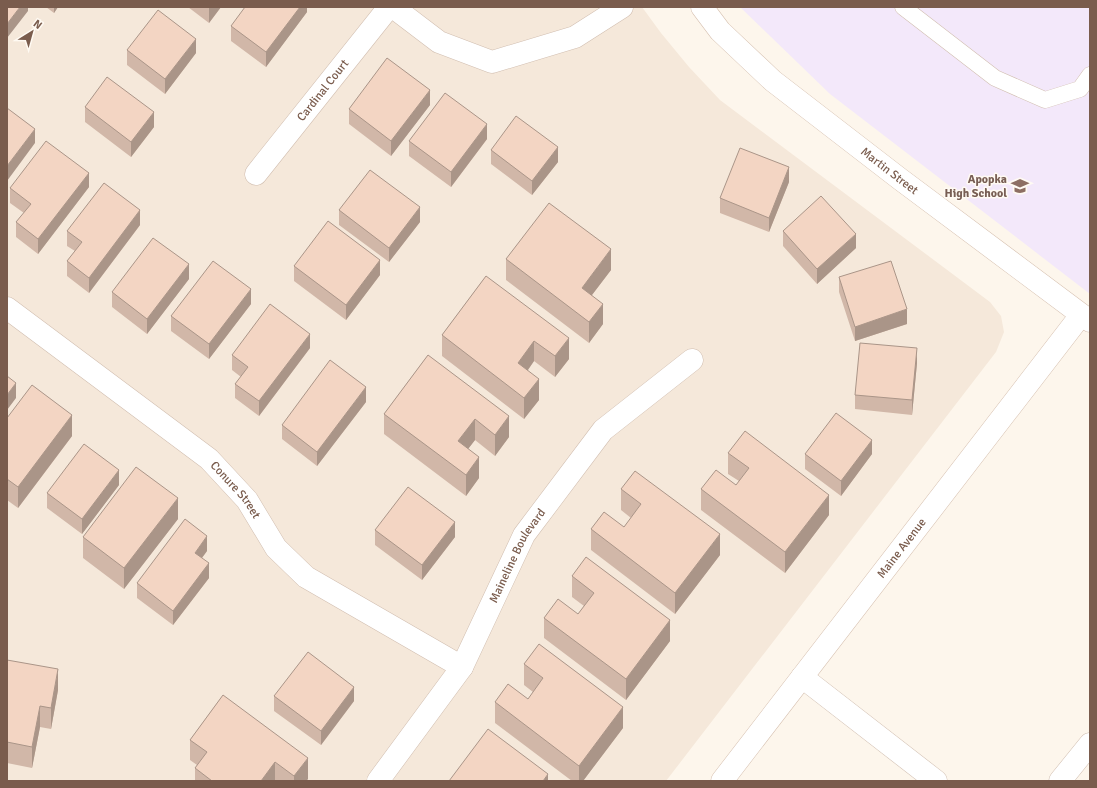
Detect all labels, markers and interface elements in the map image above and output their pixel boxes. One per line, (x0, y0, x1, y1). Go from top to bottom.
north arrow (12, 12, 52, 52)
text: N (31, 17, 45, 32)
street label: Cardinal Court (294, 57, 352, 125)
street label: Martin Street (857, 144, 921, 198)
place label: Apopka High School (944, 172, 1007, 201)
school or university icon: Apopka High School (1010, 176, 1030, 196)
street label: Conure Street (207, 458, 263, 521)
street label: Maineline Boulevard (486, 506, 549, 605)
street label: Maine Avenue (874, 515, 930, 581)

